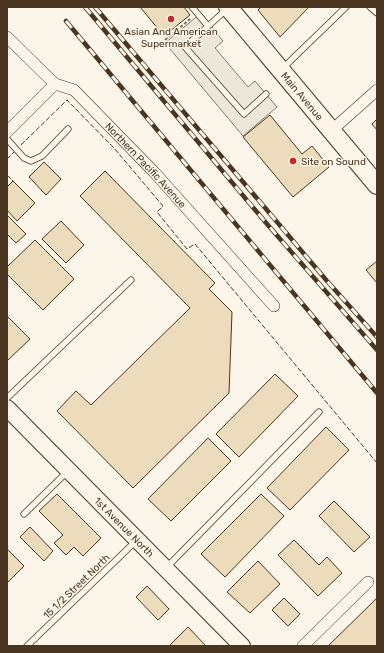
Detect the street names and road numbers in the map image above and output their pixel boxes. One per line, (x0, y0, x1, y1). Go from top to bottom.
street label: Main Avenue (278, 70, 326, 123)
street label: Northern Pacific Avenue (102, 121, 188, 211)
street label: 1st Avenue North (91, 495, 156, 560)
street label: 15 1/2 Street North (41, 552, 112, 622)

